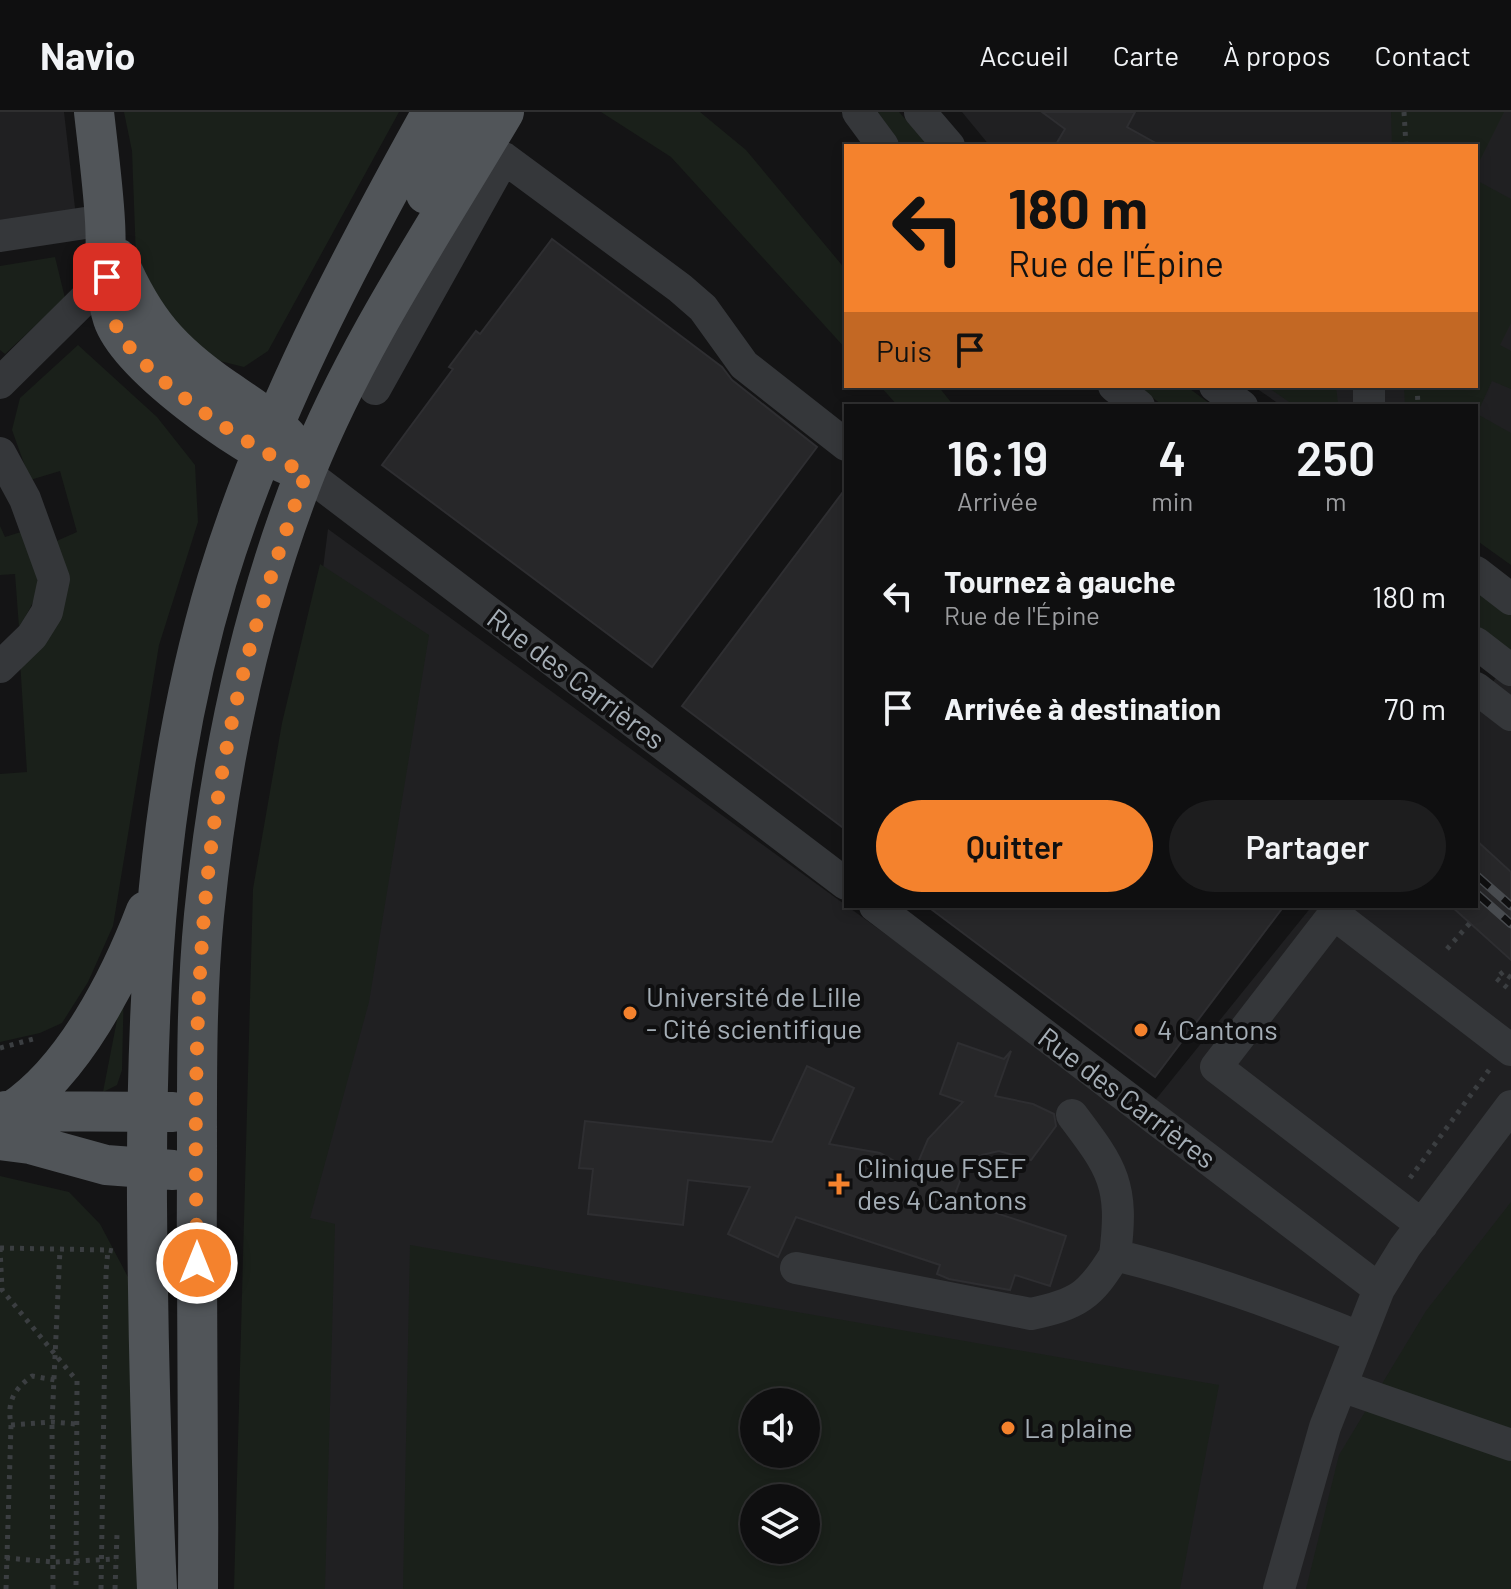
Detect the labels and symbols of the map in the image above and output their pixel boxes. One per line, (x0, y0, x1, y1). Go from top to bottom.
pin (73, 243, 141, 311)
street label: Rue des Carrières (481, 600, 672, 756)
place label: Université de Lille ‐ Cité scientifique (646, 979, 862, 1045)
marker: Université de Lille ‐ Cité scientifique (621, 1004, 639, 1022)
place label: 4 Cantons (1157, 1012, 1278, 1046)
street label: Rue des Carrières (1032, 1019, 1223, 1175)
marker: 4 Cantons (1132, 1021, 1150, 1039)
place label: Clinique FSEF des 4 Cantons (857, 1150, 1027, 1216)
marker: Clinique FSEF des 4 Cantons (828, 1173, 850, 1195)
position arrow (155, 1221, 239, 1305)
place label: La plaine (1024, 1410, 1133, 1444)
marker: La plaine (999, 1419, 1017, 1437)

